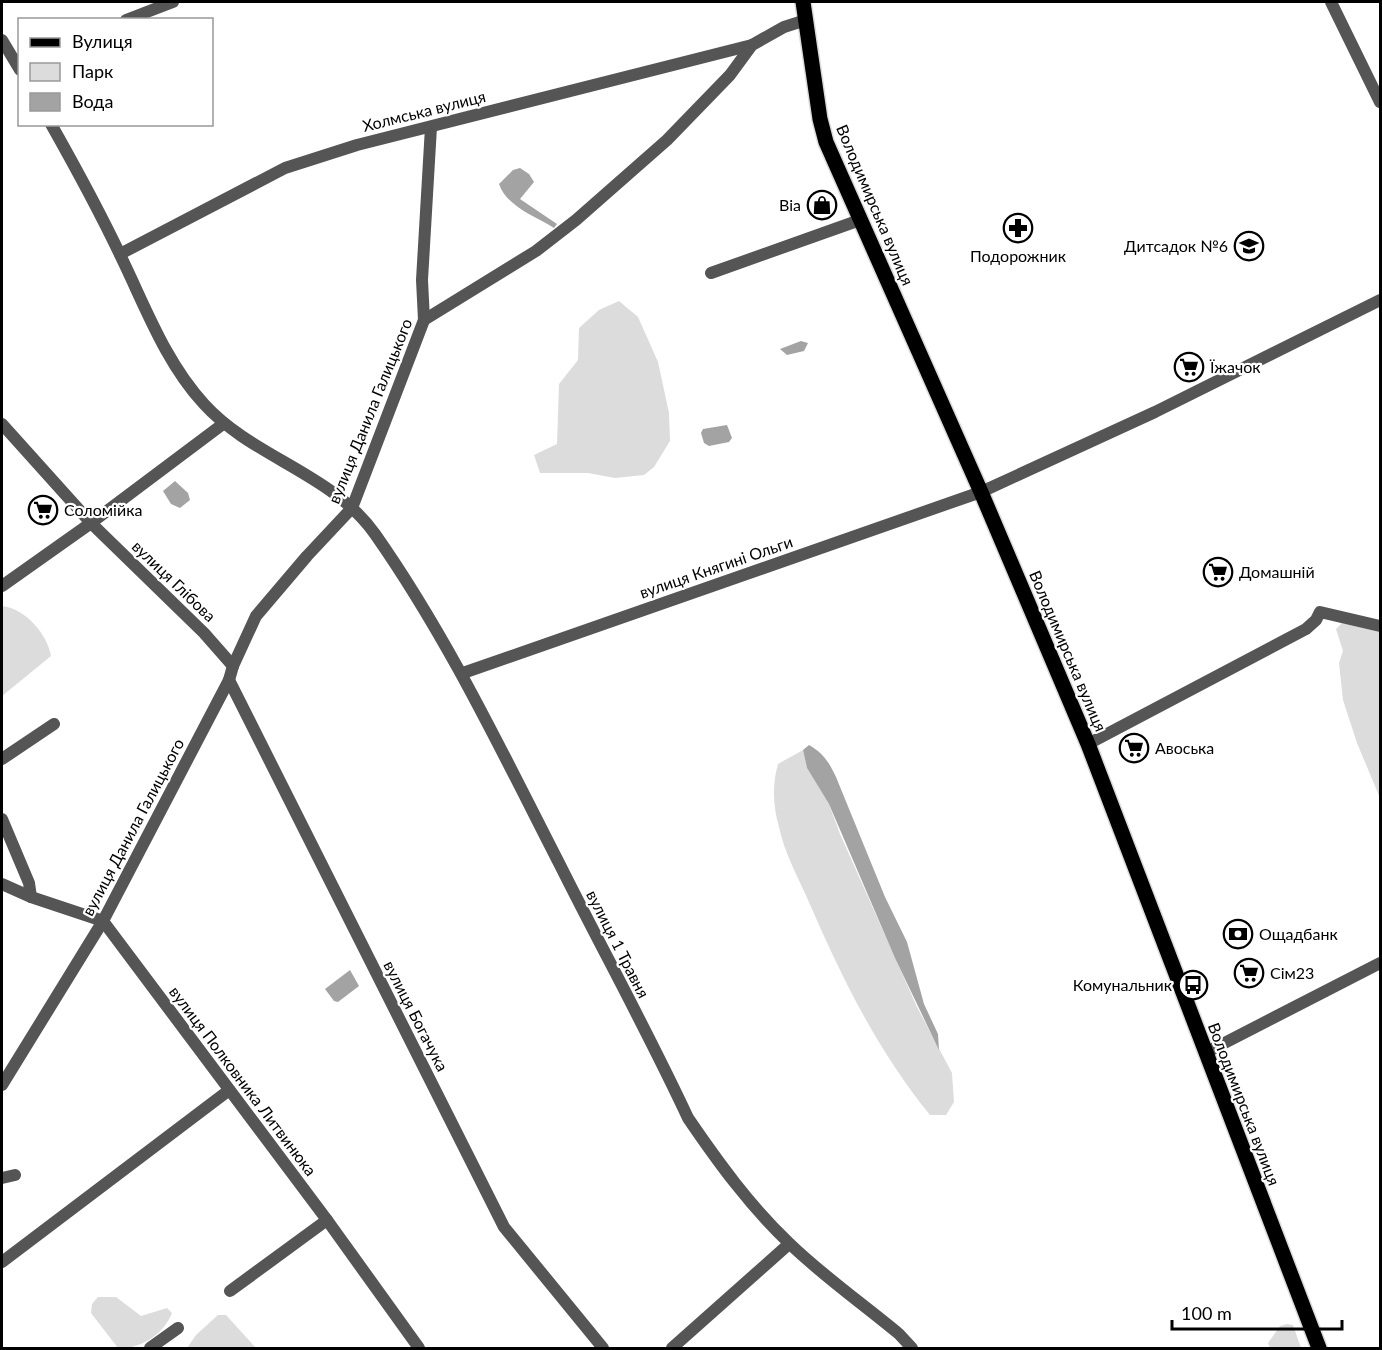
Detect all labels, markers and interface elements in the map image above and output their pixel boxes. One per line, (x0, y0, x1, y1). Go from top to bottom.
legend (18, 18, 213, 126)
text: Вулиця (72, 30, 133, 52)
text: Парк (72, 60, 114, 82)
street label: Холмська вулиця (360, 86, 487, 135)
text: Вода (72, 90, 113, 112)
street label: Володимирська вулиця (833, 122, 918, 288)
shop icon: Віа (806, 189, 838, 221)
place label: Віа (779, 195, 801, 214)
pharmacy icon: Подорожник (1002, 212, 1034, 244)
school or university icon: Дитсадок №6 (1233, 230, 1265, 262)
place label: Дитсадок №6 (1124, 236, 1228, 255)
place label: Подорожник (970, 246, 1067, 265)
street label: вулиця Данила Галицького (324, 315, 415, 506)
supermarket icon: Їжачок (1173, 351, 1205, 383)
place label: Їжачок (1209, 357, 1261, 376)
supermarket icon: Соломійка (27, 494, 59, 526)
place label: Соломійка (64, 500, 142, 519)
street label: вулиця Княгині Ольги (637, 531, 795, 602)
street label: вулиця Глібова (129, 536, 220, 625)
supermarket icon: Домашній (1202, 556, 1234, 588)
place label: Домашній (1239, 562, 1315, 581)
street label: Володимирська вулиця (1026, 568, 1111, 734)
supermarket icon: Авоська (1118, 732, 1150, 764)
street label: вулиця Данила Галицького (78, 735, 187, 919)
place label: Авоська (1155, 738, 1214, 757)
street label: вулиця 1 Травня (583, 887, 654, 1001)
bank icon: Ощадбанк (1222, 918, 1254, 950)
place label: Ощадбанк (1259, 924, 1338, 943)
street label: вулиця Богачука (380, 957, 453, 1074)
supermarket icon: Сім23 (1233, 957, 1265, 989)
place label: Сім23 (1270, 963, 1314, 982)
bus stop icon: Комунальник (1177, 969, 1209, 1001)
place label: Комунальник (1073, 975, 1173, 994)
street label: вулиця Полковника Литвинюка (166, 982, 321, 1179)
street label: Володимирська вулиця (1205, 1020, 1284, 1188)
scale bar (1172, 1293, 1342, 1331)
text: 100 m (1181, 1302, 1232, 1324)

